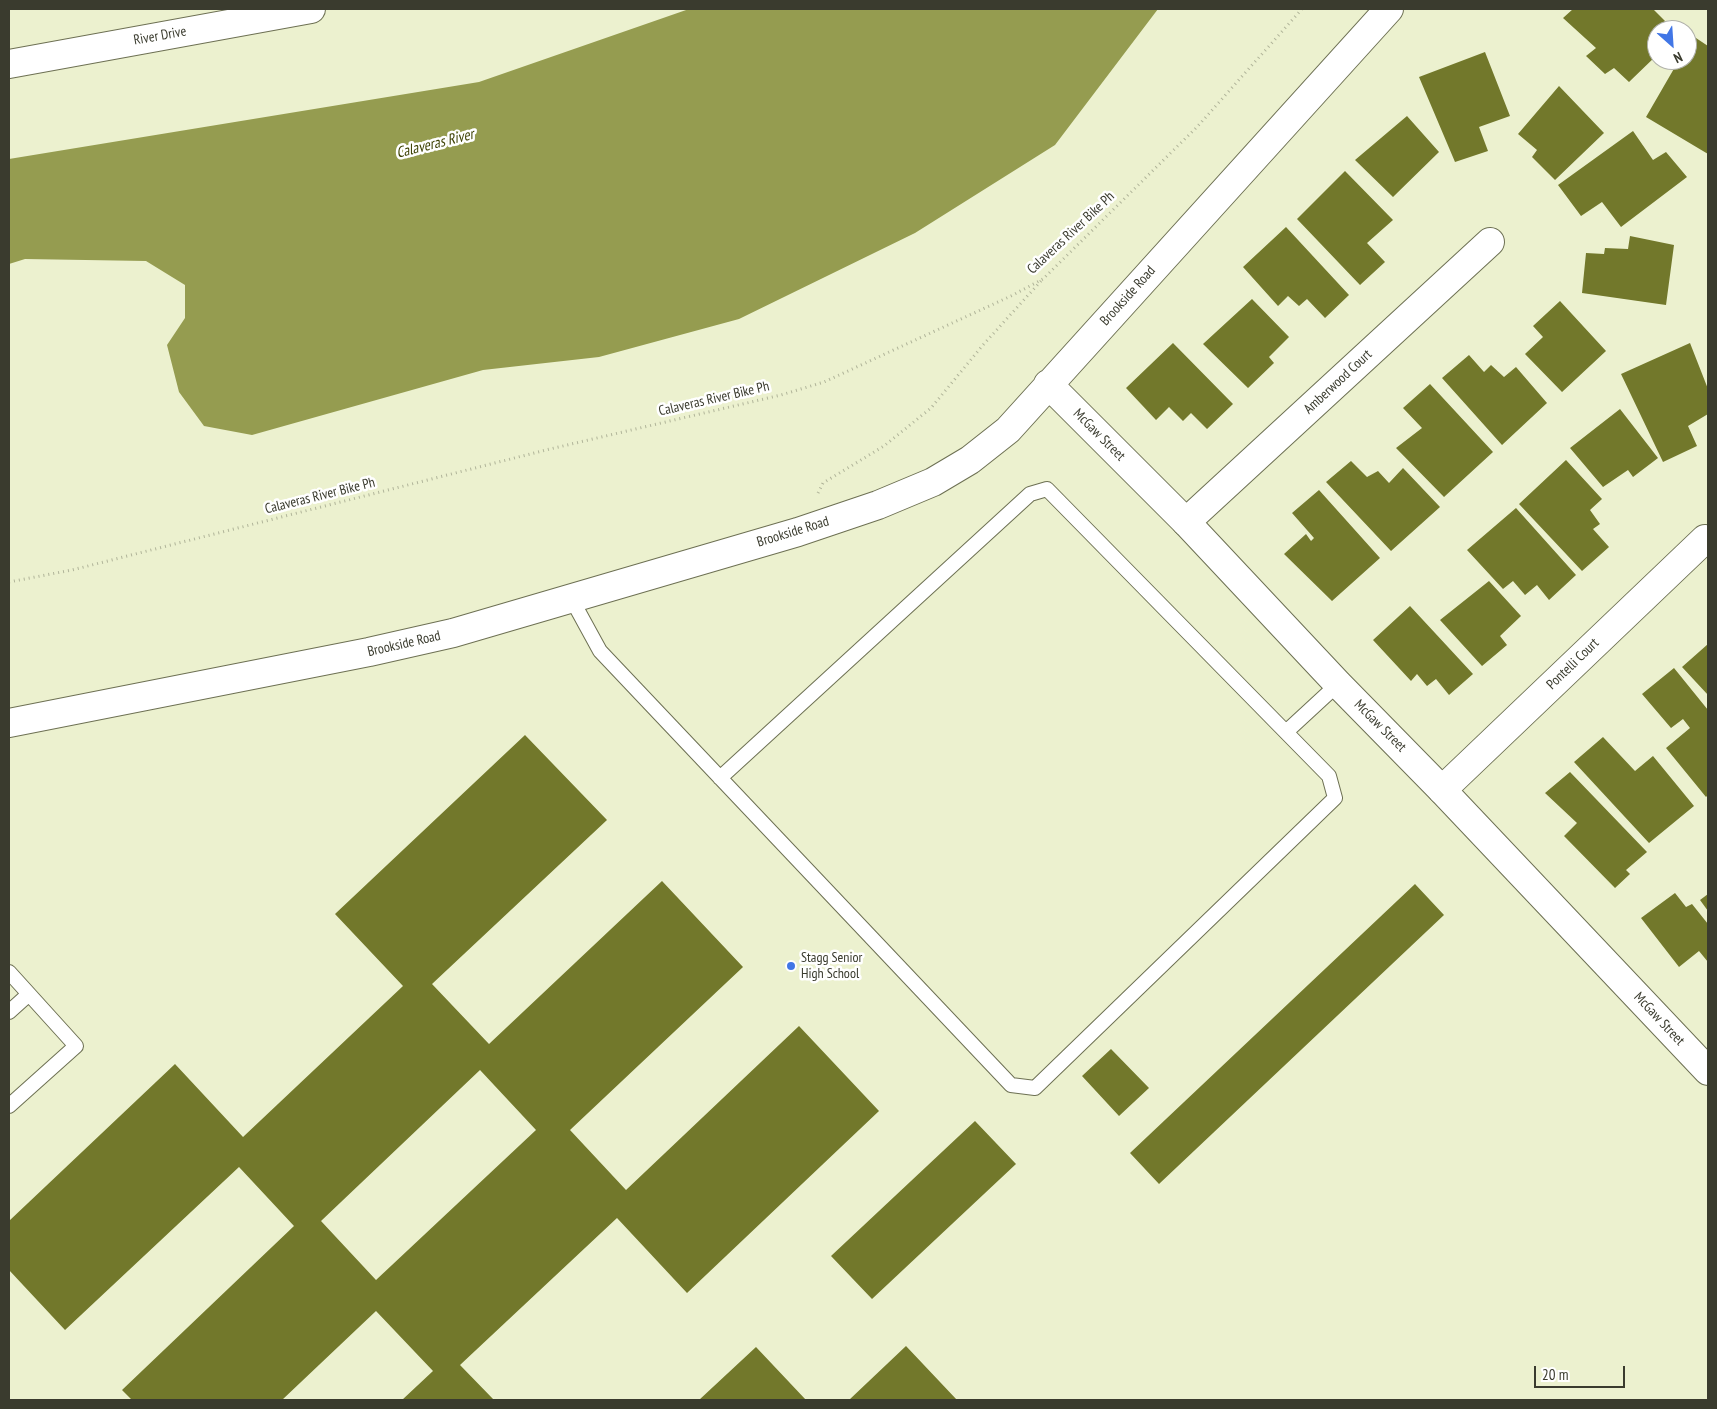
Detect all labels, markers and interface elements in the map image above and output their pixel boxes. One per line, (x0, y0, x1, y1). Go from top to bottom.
north arrow (1647, 20, 1697, 70)
street label: River Drive (132, 23, 188, 49)
text: N (1671, 48, 1685, 67)
water label: Calaveras River (394, 126, 476, 162)
street label: Calaveras River Bike Ph (1024, 188, 1118, 278)
street label: Brookside Road (1097, 263, 1159, 329)
street label: Amberwood Court (1301, 346, 1375, 418)
street label: Calaveras River Bike Ph (657, 378, 771, 420)
street label: McGaw Street (1070, 406, 1128, 464)
street label: Calaveras River Bike Ph (263, 474, 377, 518)
street label: Brookside Road (755, 513, 831, 551)
street label: Brookside Road (366, 627, 442, 661)
street label: Pontelli Court (1543, 635, 1603, 693)
street label: McGaw Street (1351, 697, 1409, 755)
place label: Stagg Senior High School (801, 950, 862, 982)
marker: Stagg Senior High School (785, 960, 797, 972)
street label: McGaw Street (1630, 989, 1688, 1049)
scale bar (1537, 1356, 1628, 1388)
text: 20 m (1542, 1365, 1568, 1384)

